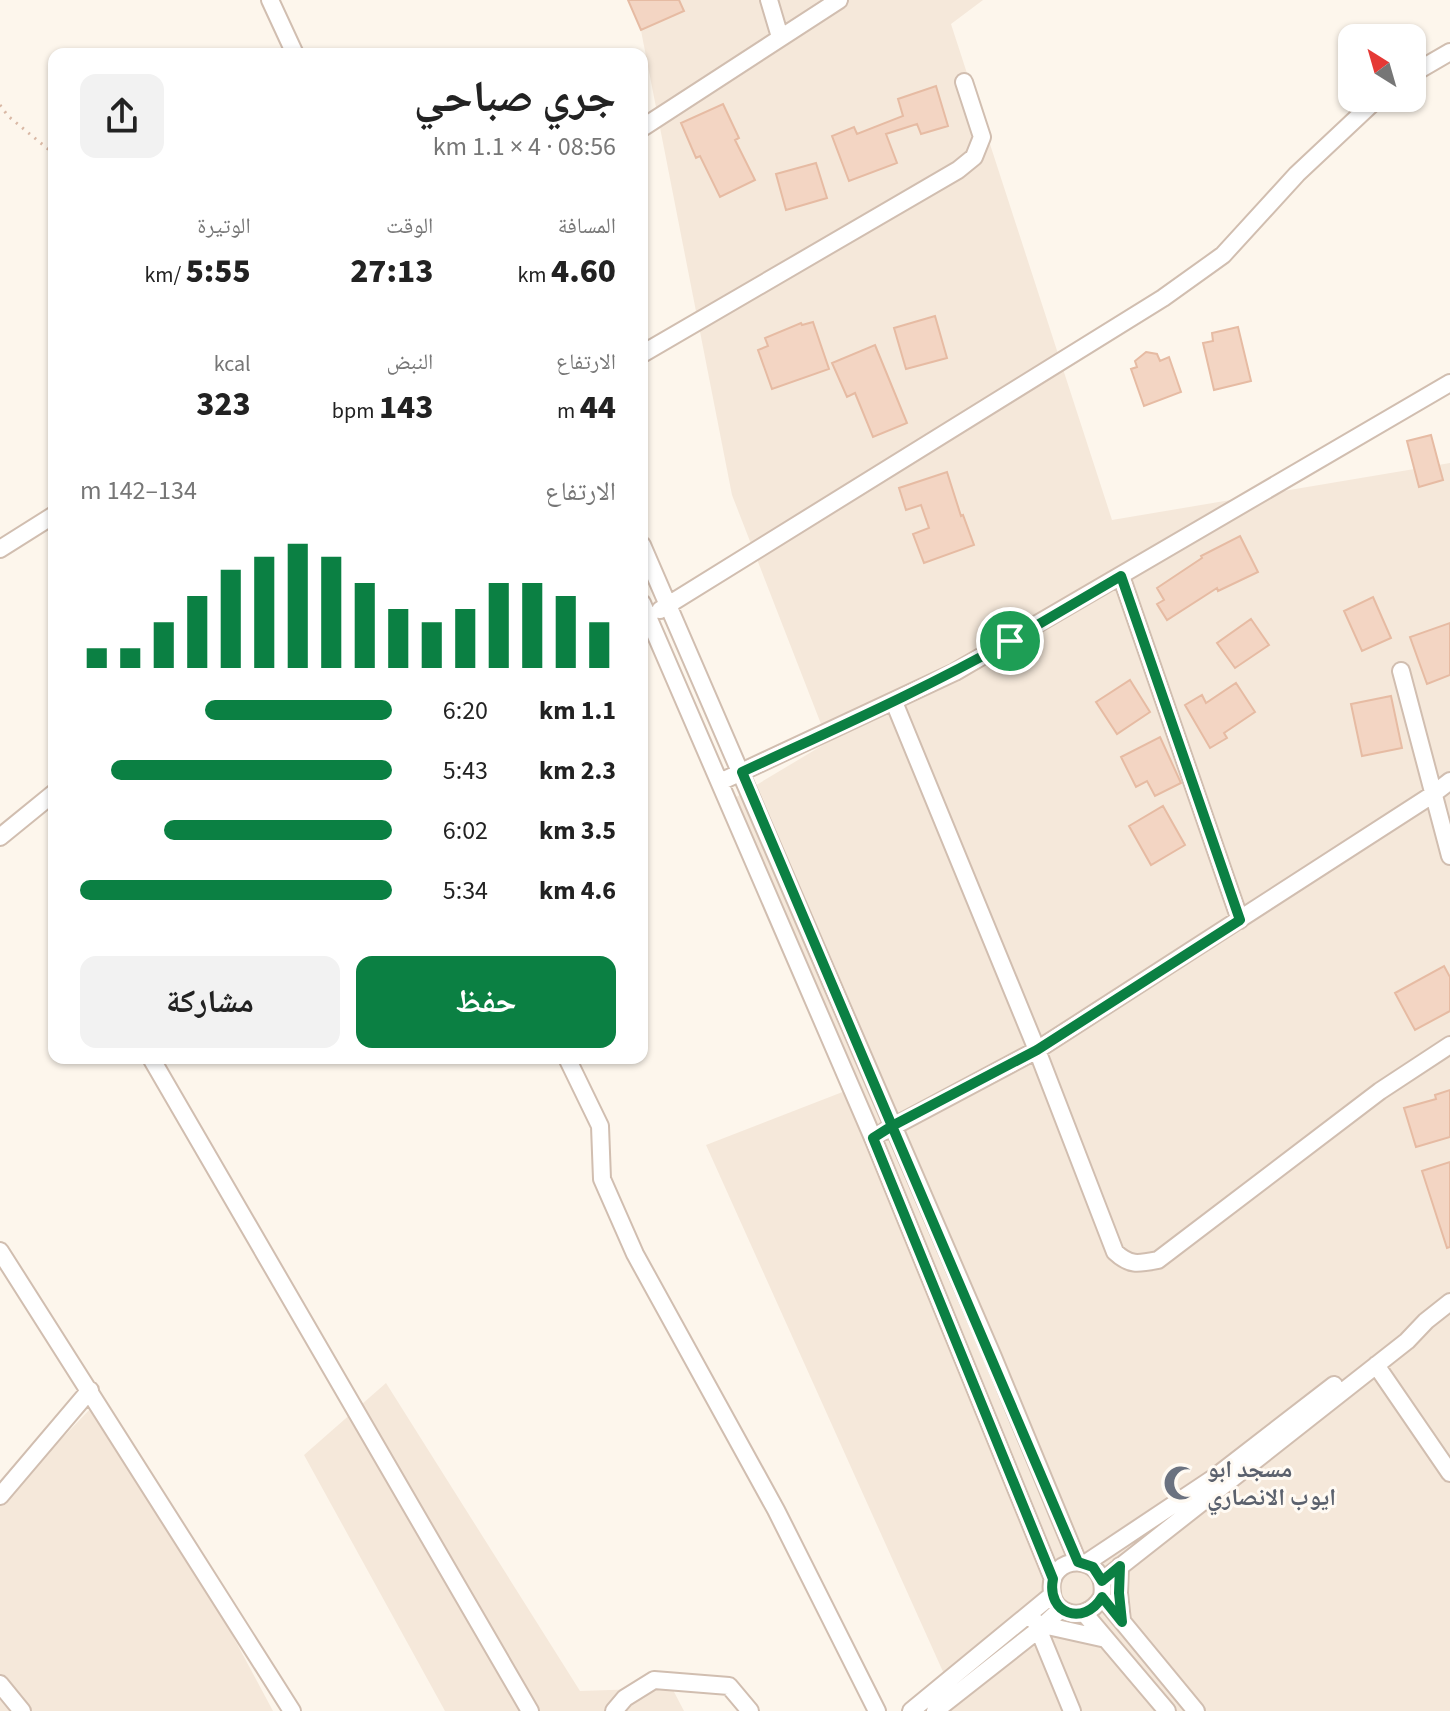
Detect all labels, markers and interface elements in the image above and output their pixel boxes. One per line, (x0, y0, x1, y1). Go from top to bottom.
north arrow (1338, 24, 1426, 112)
map controls (1338, 24, 1426, 112)
text: جري صباحي (414, 66, 616, 129)
button: share (80, 74, 164, 158)
text: 08:56 · 4 × 1.1 km (433, 128, 616, 165)
text: الوتيرة (197, 210, 251, 242)
text: الوقت (386, 210, 433, 242)
text: المسافة (558, 210, 616, 242)
text: 5:55 (186, 247, 251, 296)
text: 27:13 (350, 247, 433, 296)
text: 4.60 (551, 247, 616, 296)
text: /km (144, 259, 186, 291)
text: km (517, 259, 551, 291)
text: النبض (386, 346, 433, 378)
text: الارتفاع (556, 346, 616, 378)
text: kcal (214, 348, 251, 380)
text: 323 (196, 380, 251, 429)
text: 143 (379, 383, 433, 432)
text: 44 (580, 383, 616, 432)
text: bpm (332, 395, 379, 427)
text: m (557, 395, 580, 427)
text: 134–142 m (80, 472, 197, 509)
text: الارتفاع (545, 473, 616, 510)
pin (976, 607, 1044, 675)
icon: arrive (988, 619, 1032, 663)
text: 6:20 (443, 692, 488, 729)
text: 1.1 km (539, 692, 616, 729)
text: 5:43 (443, 752, 488, 789)
text: 2.3 km (539, 752, 616, 789)
text: 6:02 (443, 812, 488, 849)
text: 3.5 km (539, 812, 616, 849)
text: 5:34 (443, 872, 488, 909)
text: 4.6 km (539, 872, 616, 909)
button: مشاركة (80, 956, 340, 1048)
button: حفظ (356, 956, 616, 1048)
place label: مسجد ابو ايوب الانصاري (1207, 1452, 1336, 1516)
mosque icon: مسجد ابو ايوب الانصاري (1162, 1464, 1200, 1502)

